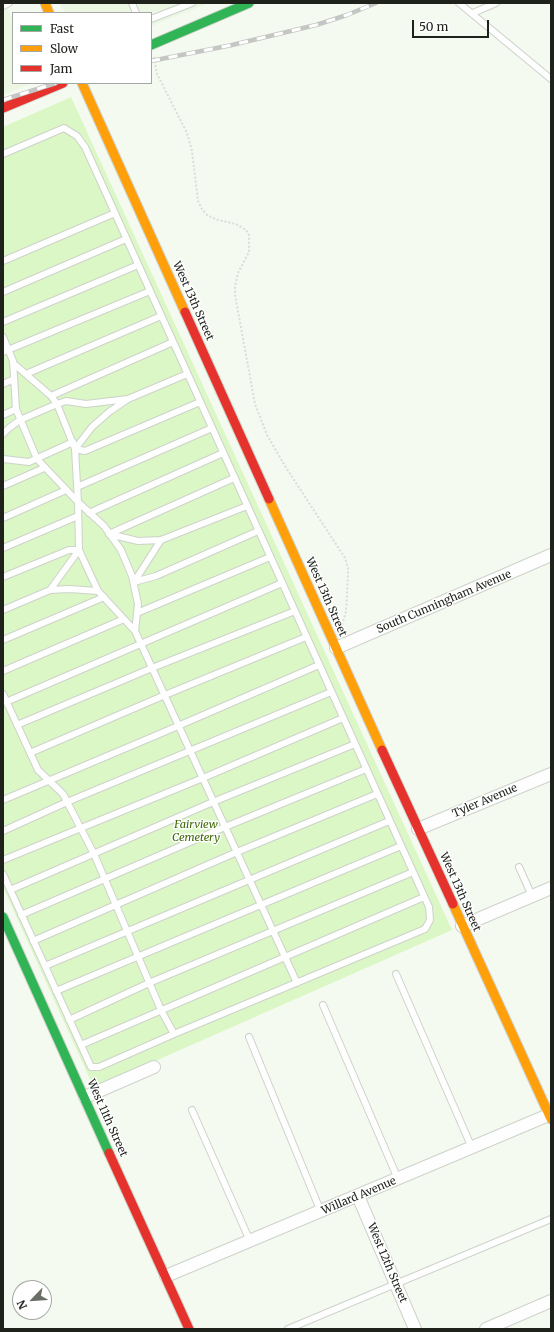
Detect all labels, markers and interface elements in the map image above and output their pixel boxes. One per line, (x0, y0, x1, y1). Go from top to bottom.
legend (12, 12, 152, 84)
scale bar (414, 12, 491, 38)
text: 50 m (419, 19, 448, 34)
text: Fast (50, 21, 74, 36)
text: Slow (50, 41, 78, 56)
text: Jam (50, 61, 72, 76)
street label: West 13th Street (170, 259, 216, 343)
street label: West 13th Street (303, 555, 349, 639)
street label: South Cunningham Avenue (375, 568, 513, 636)
street label: Tyler Avenue (451, 781, 519, 821)
park label: Fairview Cemetery (172, 818, 220, 844)
street label: West 13th Street (437, 850, 483, 934)
street label: West 11th Street (84, 1077, 130, 1159)
street label: Willard Avenue (320, 1174, 398, 1218)
street label: West 12th Street (364, 1221, 410, 1305)
north arrow (12, 1280, 52, 1320)
text: N (14, 1298, 30, 1312)

